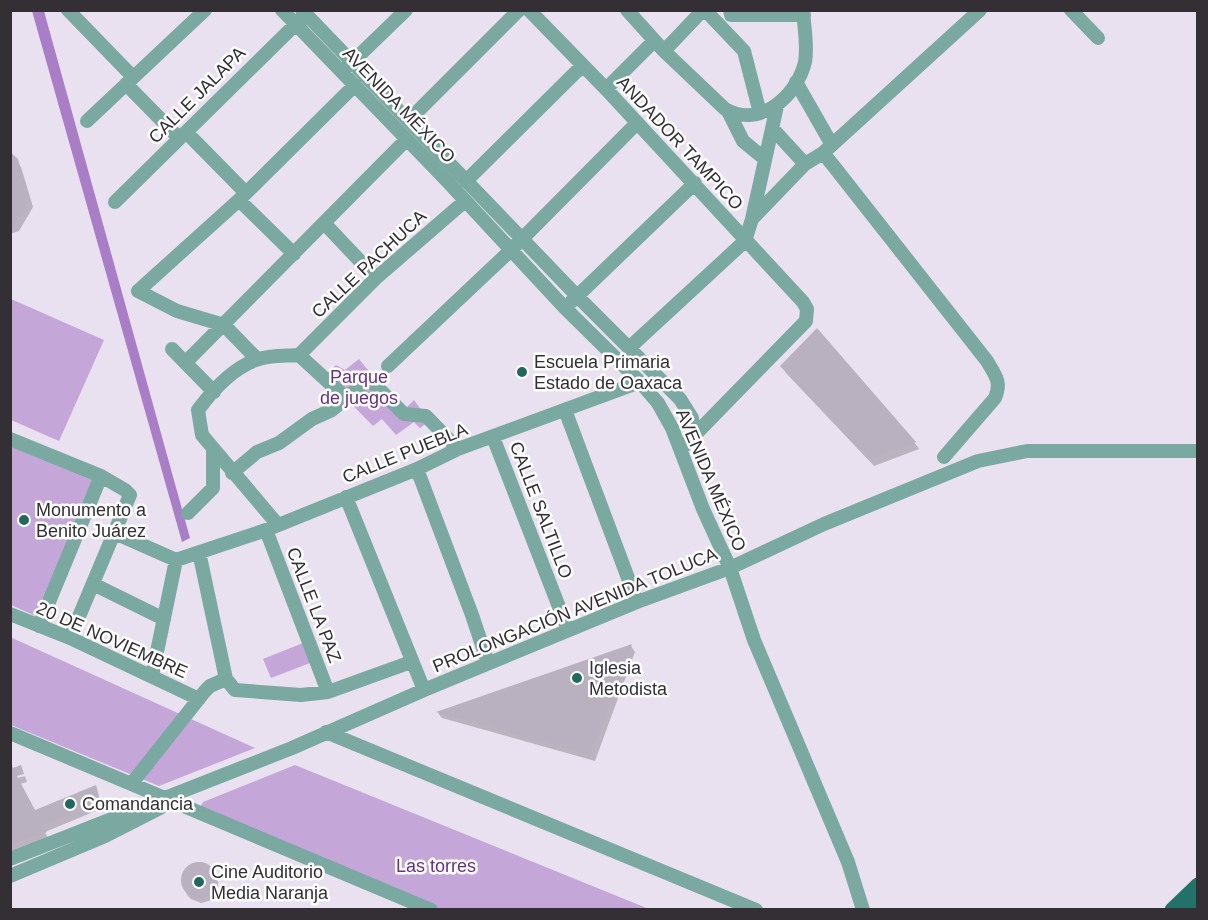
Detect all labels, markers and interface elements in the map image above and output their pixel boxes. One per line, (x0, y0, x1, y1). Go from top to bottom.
street label: CALLE JALAPA (145, 43, 249, 147)
street label: AVENIDA MÉXICO (339, 43, 459, 167)
street label: ANDADOR TAMPICO (613, 72, 747, 214)
street label: CALLE PACHUCA (308, 206, 430, 322)
place label: Escuela Primaria Estado de Oaxaca (534, 352, 683, 393)
marker: Escuela Primaria Estado de Oaxaca (515, 365, 529, 379)
park label: Parque de juegos (320, 367, 398, 408)
street label: AVENIDA MÉXICO (672, 406, 750, 554)
street label: CALLE PUEBLA (340, 419, 470, 487)
street label: CALLE SALTILLO (506, 439, 576, 581)
place label: Monumento a Benito Juárez (36, 500, 147, 541)
marker: Monumento a Benito Juárez (17, 513, 31, 527)
street label: PROLONGACIÓN AVENIDA TOLUCA (429, 543, 720, 676)
street label: CALLE LA PAZ (283, 545, 345, 665)
street label: 20 DE NOVIEMBRE (33, 598, 191, 682)
place label: Iglesia Metodista (589, 658, 668, 699)
marker: Iglesia Metodista (570, 671, 584, 685)
place label: Comandancia (82, 794, 194, 814)
marker: Comandancia (63, 797, 77, 811)
park label: Las torres (396, 856, 476, 876)
place label: Cine Auditorio Media Naranja (211, 862, 329, 903)
marker: Cine Auditorio Media Naranja (192, 875, 206, 889)

